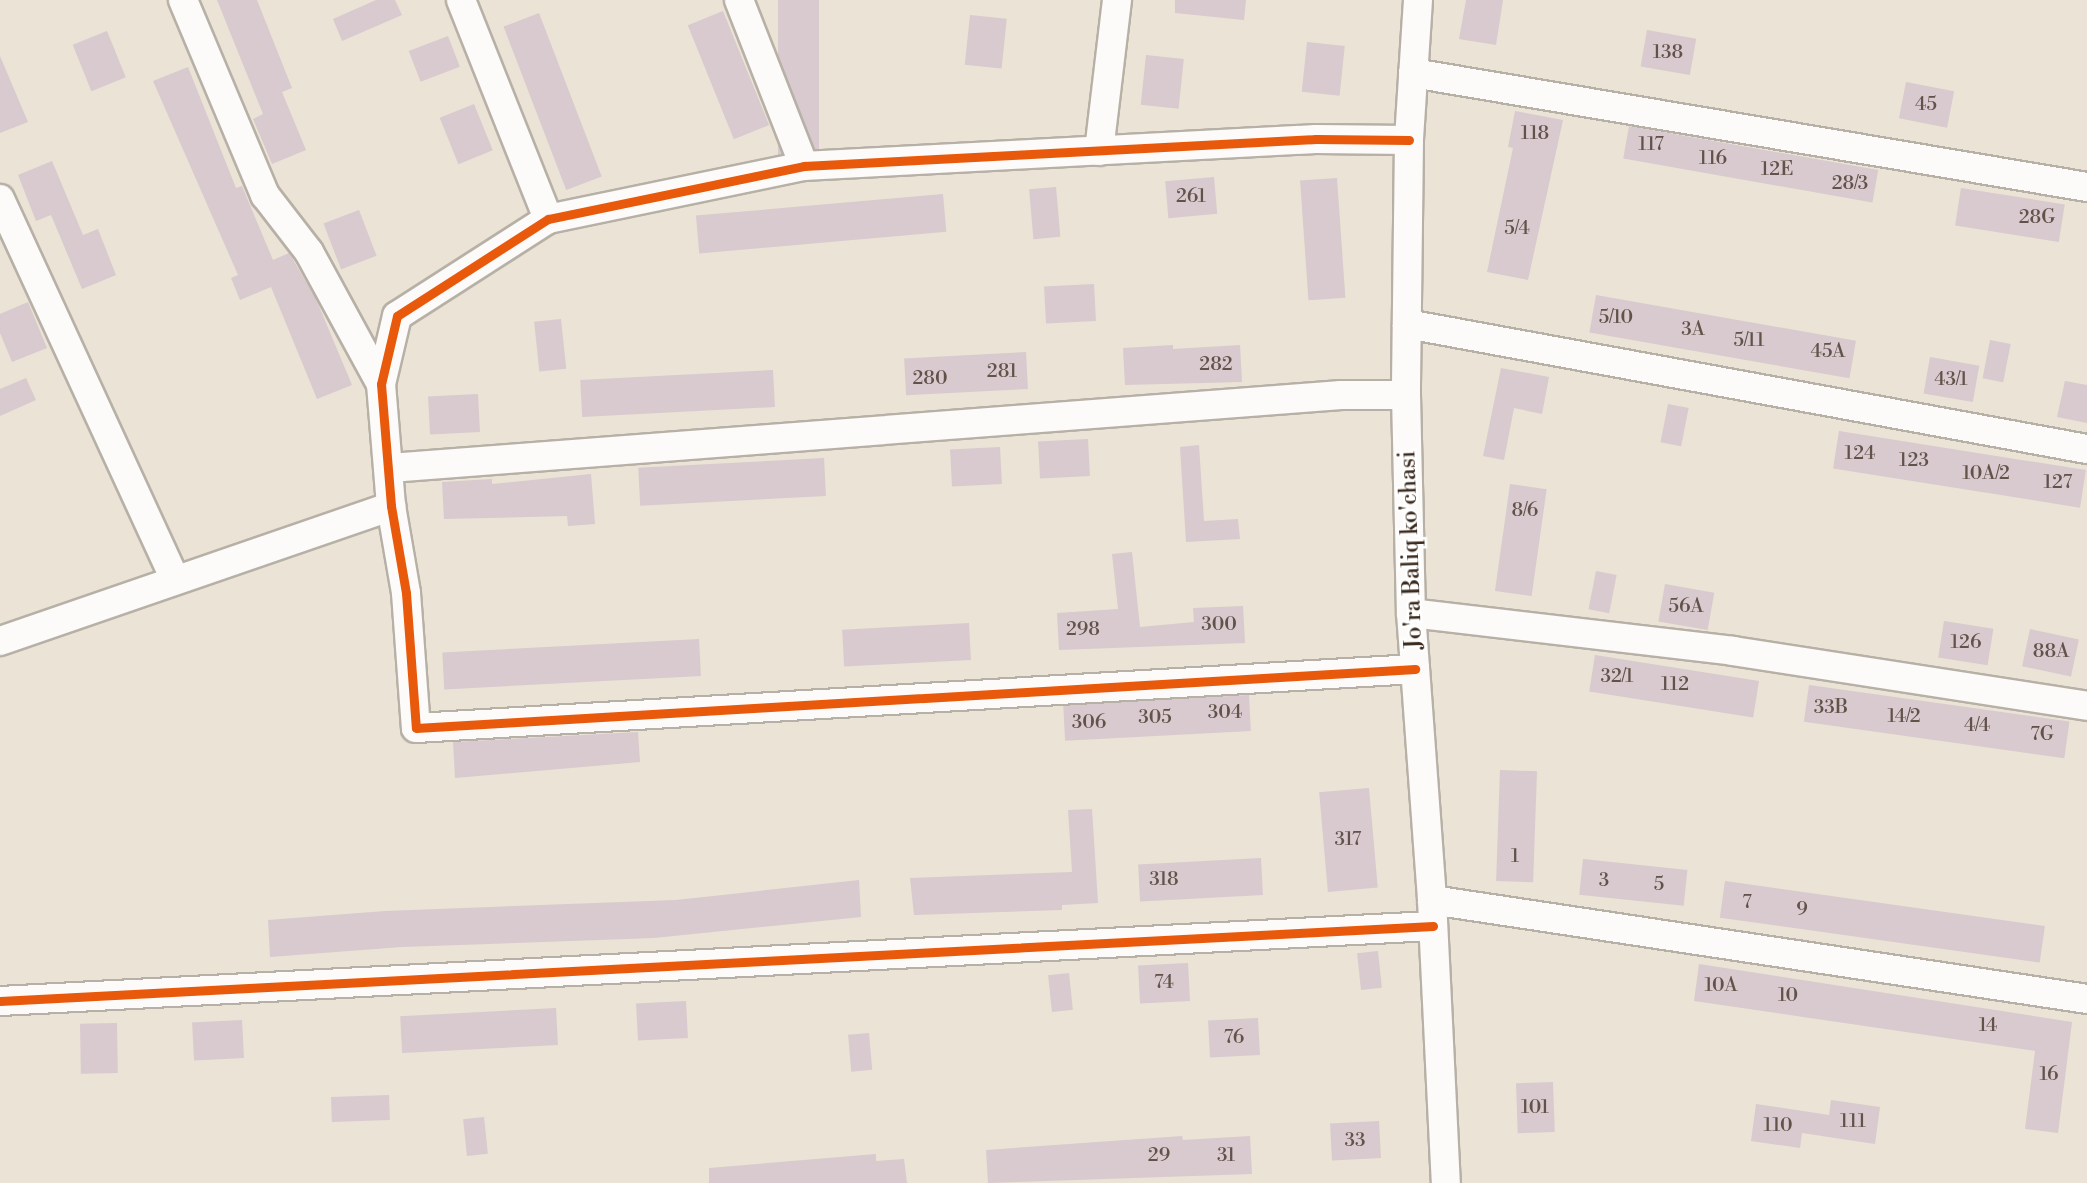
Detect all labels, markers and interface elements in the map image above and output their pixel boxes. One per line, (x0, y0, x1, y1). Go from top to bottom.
house number: 138 (1653, 42, 1683, 64)
house number: 45 (1915, 94, 1937, 116)
house number: 118 (1521, 123, 1549, 145)
house number: 117 (1638, 134, 1664, 156)
house number: 116 (1699, 148, 1727, 170)
house number: 12E (1761, 159, 1793, 181)
house number: 28/3 (1832, 173, 1868, 195)
house number: 261 (1176, 186, 1206, 208)
house number: 28G (2019, 207, 2055, 229)
house number: 5/4 (1504, 218, 1530, 240)
house number: 5/10 (1599, 307, 1633, 329)
house number: 3A (1681, 319, 1705, 341)
house number: 5/11 (1733, 330, 1765, 352)
house number: 45A (1811, 341, 1845, 363)
house number: 282 (1199, 354, 1233, 376)
house number: 281 (987, 361, 1017, 383)
house number: 280 (912, 368, 948, 390)
house number: 43/1 (1934, 369, 1968, 391)
house number: 124 (1845, 443, 1875, 465)
street label: Jo'ra Baliq ko'chasi (1394, 450, 1428, 650)
house number: 123 (1899, 450, 1929, 472)
house number: 10A/2 (1962, 463, 2010, 485)
house number: 127 (2044, 472, 2072, 494)
house number: 8/6 (1512, 500, 1538, 522)
house number: 56A (1668, 596, 1704, 618)
house number: 300 (1201, 614, 1237, 636)
house number: 298 (1066, 619, 1100, 641)
house number: 126 (1951, 632, 1981, 654)
house number: 88A (2033, 641, 2069, 663)
house number: 32/1 (1600, 666, 1634, 688)
house number: 112 (1661, 674, 1689, 696)
house number: 33B (1814, 697, 1848, 719)
house number: 304 (1208, 702, 1242, 724)
house number: 14/2 (1887, 706, 1921, 728)
house number: 305 (1138, 707, 1172, 729)
house number: 306 (1072, 712, 1106, 734)
house number: 4/4 (1964, 715, 1990, 737)
house number: 7G (2030, 724, 2054, 746)
house number: 317 (1335, 829, 1361, 851)
house number: 1 (1511, 846, 1519, 868)
house number: 318 (1149, 869, 1179, 891)
house number: 3 (1599, 870, 1609, 892)
house number: 5 (1654, 874, 1664, 896)
house number: 7 (1742, 892, 1752, 914)
house number: 9 (1796, 899, 1808, 921)
house number: 74 (1154, 972, 1174, 994)
house number: 10A (1704, 975, 1738, 997)
house number: 10 (1778, 985, 1798, 1007)
house number: 14 (1979, 1015, 1997, 1037)
house number: 76 (1224, 1027, 1244, 1049)
house number: 16 (2039, 1064, 2059, 1086)
house number: 101 (1521, 1097, 1549, 1119)
house number: 111 (1840, 1111, 1866, 1133)
house number: 110 (1764, 1115, 1792, 1137)
house number: 33 (1345, 1130, 1365, 1152)
house number: 29 (1148, 1145, 1170, 1167)
house number: 31 (1217, 1145, 1235, 1167)

